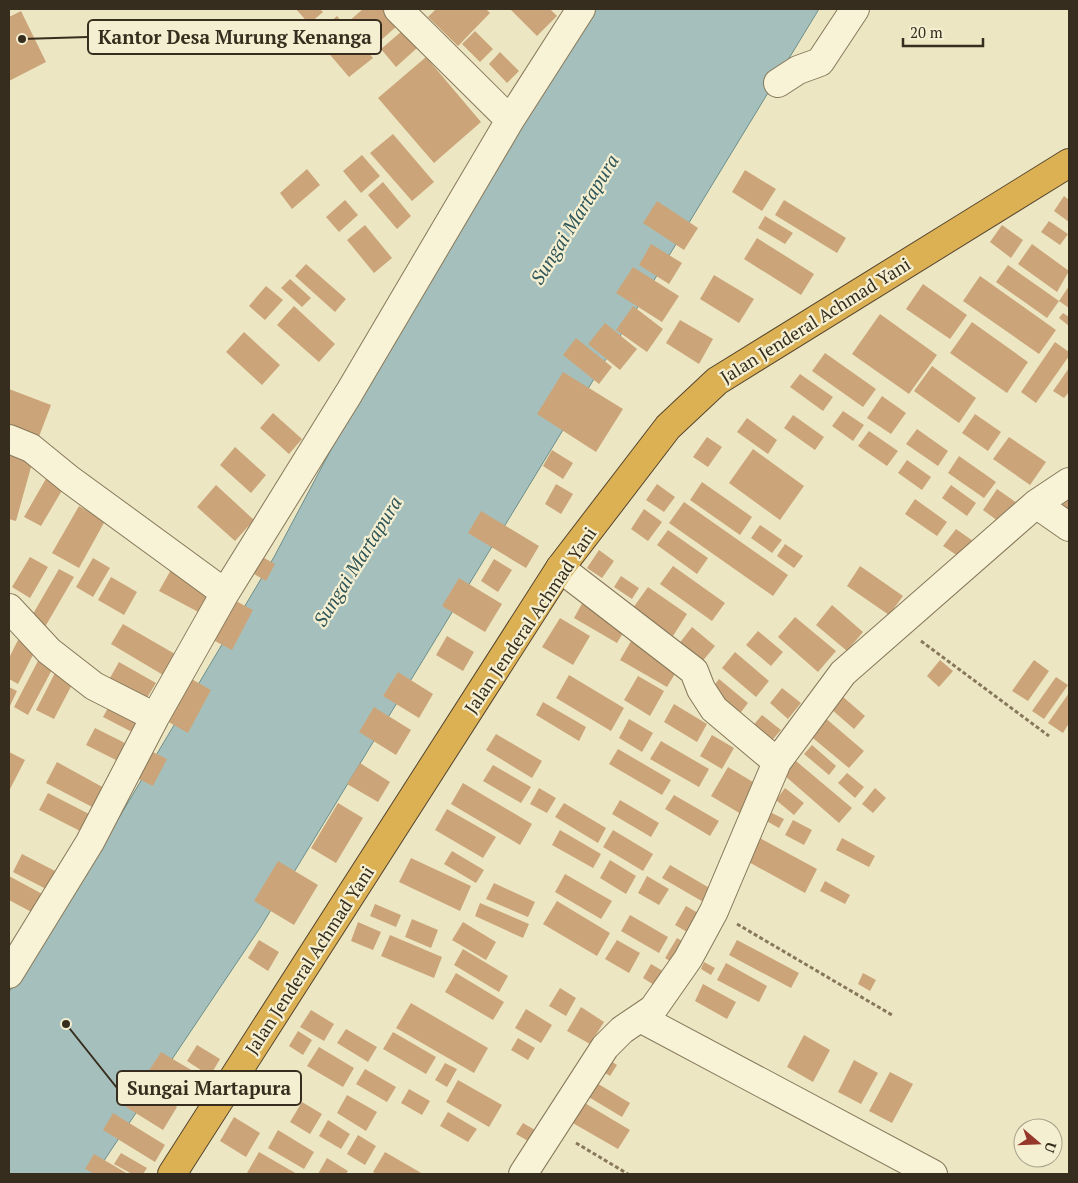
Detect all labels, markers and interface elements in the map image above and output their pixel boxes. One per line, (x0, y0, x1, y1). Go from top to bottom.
scale bar (903, 15, 983, 47)
callout: Kantor Desa Murung Kenanga (88, 20, 381, 54)
text: 20 m (910, 22, 943, 42)
text: Kantor Desa Murung Kenanga (98, 24, 372, 49)
water label: Sungai Martapura (524, 149, 624, 289)
street label: Jalan Jenderal Achmad Yani (715, 252, 915, 388)
water label: Sungai Martapura (307, 491, 407, 631)
street label: Jalan Jenderal Achmad Yani (459, 522, 601, 718)
street label: Jalan Jenderal Achmad Yani (239, 861, 379, 1059)
callout: Sungai Martapura (117, 1071, 301, 1105)
text: Sungai Martapura (127, 1075, 291, 1100)
north arrow (1013, 1118, 1063, 1168)
text: U (1040, 1140, 1061, 1155)

